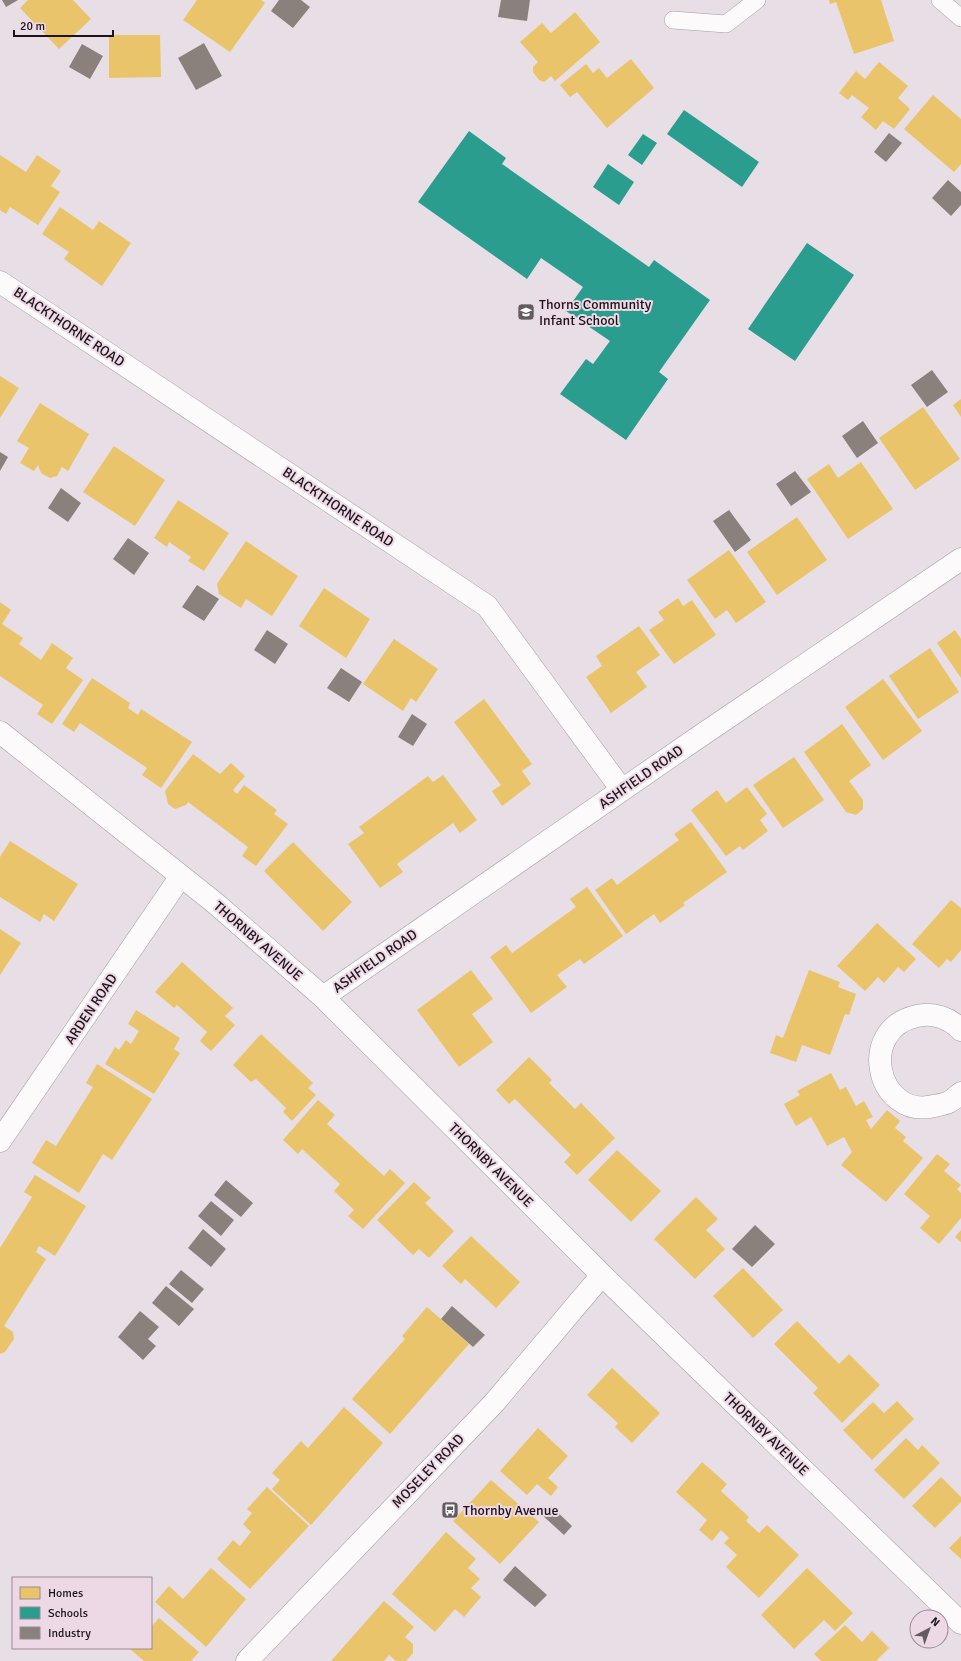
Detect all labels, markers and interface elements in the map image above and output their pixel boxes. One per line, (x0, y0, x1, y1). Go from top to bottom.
scale bar (14, 12, 113, 38)
text: 20 m (20, 19, 45, 34)
street label: BLACKTHORNE ROAD (10, 284, 128, 370)
place label: Thorns Community Infant School (539, 296, 652, 329)
school or university icon: Thorns Community Infant School (516, 302, 536, 322)
street label: BLACKTHORNE ROAD (279, 464, 397, 550)
street label: ASHFIELD ROAD (595, 742, 687, 812)
street label: THORNBY AVENUE (210, 898, 306, 984)
street label: ASHFIELD ROAD (329, 926, 421, 996)
street label: ARDEN ROAD (61, 970, 121, 1048)
street label: THORNBY AVENUE (445, 1119, 537, 1211)
street label: THORNBY AVENUE (720, 1389, 812, 1479)
street label: MOSELEY ROAD (388, 1430, 468, 1512)
bus stop icon: Thornby Avenue (440, 1500, 460, 1520)
place label: Thornby Avenue (463, 1502, 558, 1519)
legend (12, 1577, 152, 1649)
text: Homes (48, 1586, 83, 1601)
text: Schools (48, 1606, 88, 1621)
north arrow (909, 1609, 949, 1649)
text: N (928, 1614, 942, 1629)
text: Industry (48, 1626, 91, 1641)

